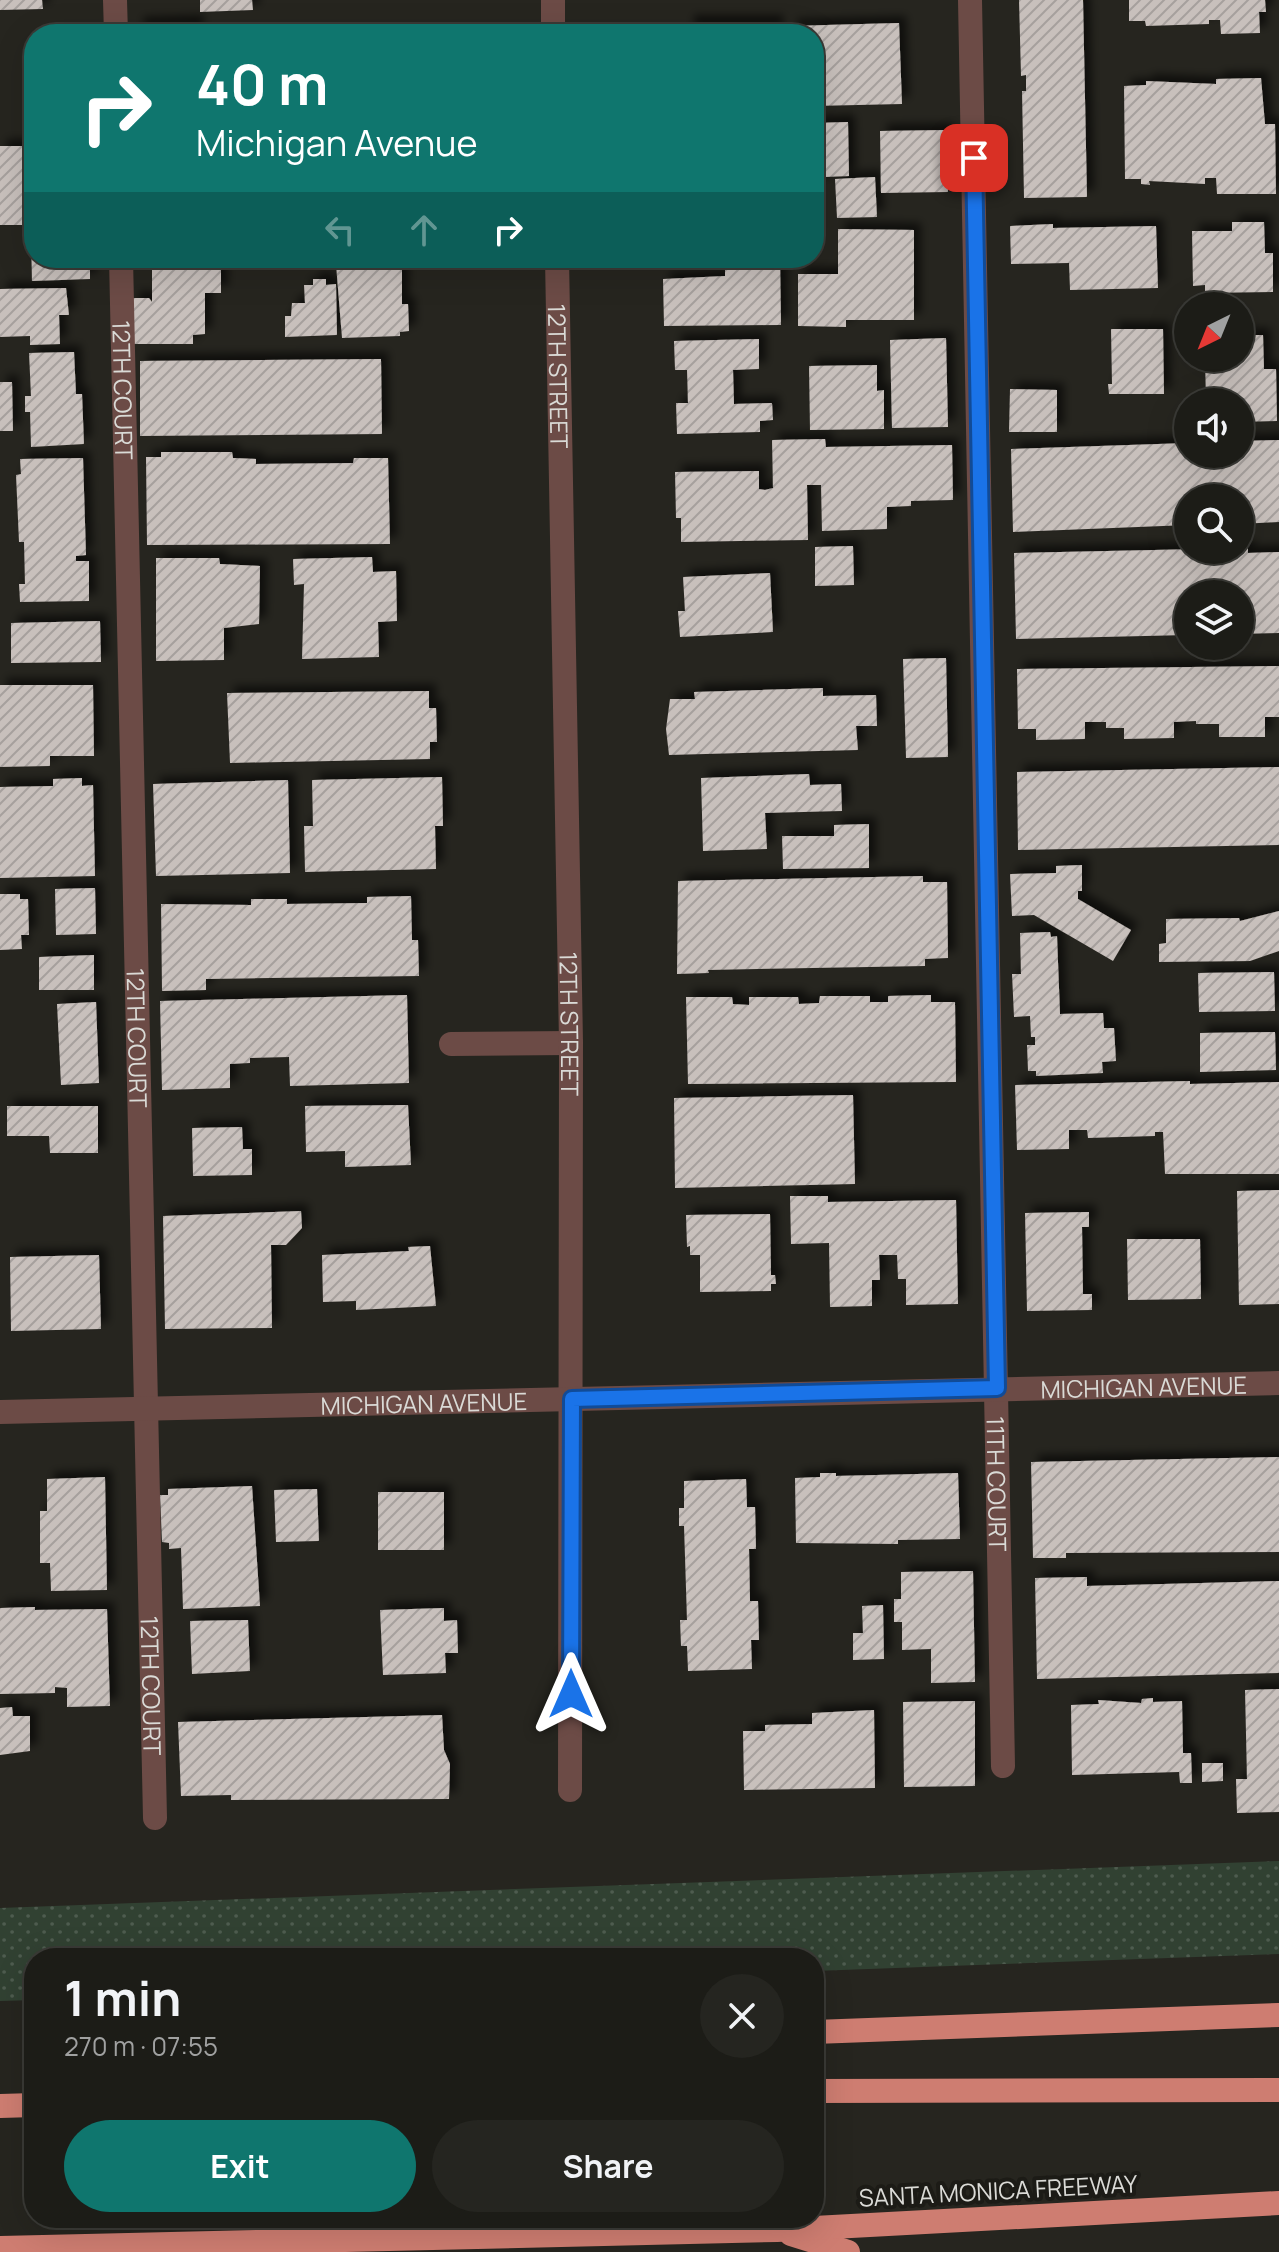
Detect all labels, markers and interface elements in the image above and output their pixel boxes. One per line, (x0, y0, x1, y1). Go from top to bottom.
text: 40 m (196, 45, 328, 122)
icon: right (64, 56, 168, 160)
text: Michigan Avenue (196, 118, 478, 167)
pin (940, 124, 1008, 192)
icon: arrive (952, 136, 996, 180)
icon: left (318, 208, 362, 252)
icon: ahead (402, 208, 446, 252)
icon: right (486, 208, 530, 252)
north arrow (1174, 292, 1254, 372)
map controls (1174, 292, 1254, 660)
street label: 12TH STREET (541, 303, 577, 449)
street label: 12TH COURT (106, 320, 142, 461)
button: sound (1174, 388, 1254, 468)
button: search (1174, 484, 1254, 564)
button: layers (1174, 580, 1254, 660)
street label: 12TH STREET (553, 951, 588, 1097)
street label: 12TH COURT (120, 968, 156, 1109)
street label: MICHIGAN AVENUE (1040, 1367, 1247, 1405)
street label: MICHIGAN AVENUE (320, 1384, 528, 1421)
street label: 11TH COURT (980, 1416, 1015, 1552)
street label: 12TH COURT (134, 1616, 170, 1756)
position arrow (529, 1652, 613, 1736)
text: 1 min (64, 1965, 181, 2030)
button: close (700, 1974, 784, 2058)
text: 270 m · 07:55 (64, 2028, 218, 2064)
button: Exit (64, 2120, 416, 2212)
button: Share (432, 2120, 784, 2212)
street label: SANTA MONICA FREEWAY (858, 2166, 1139, 2214)

